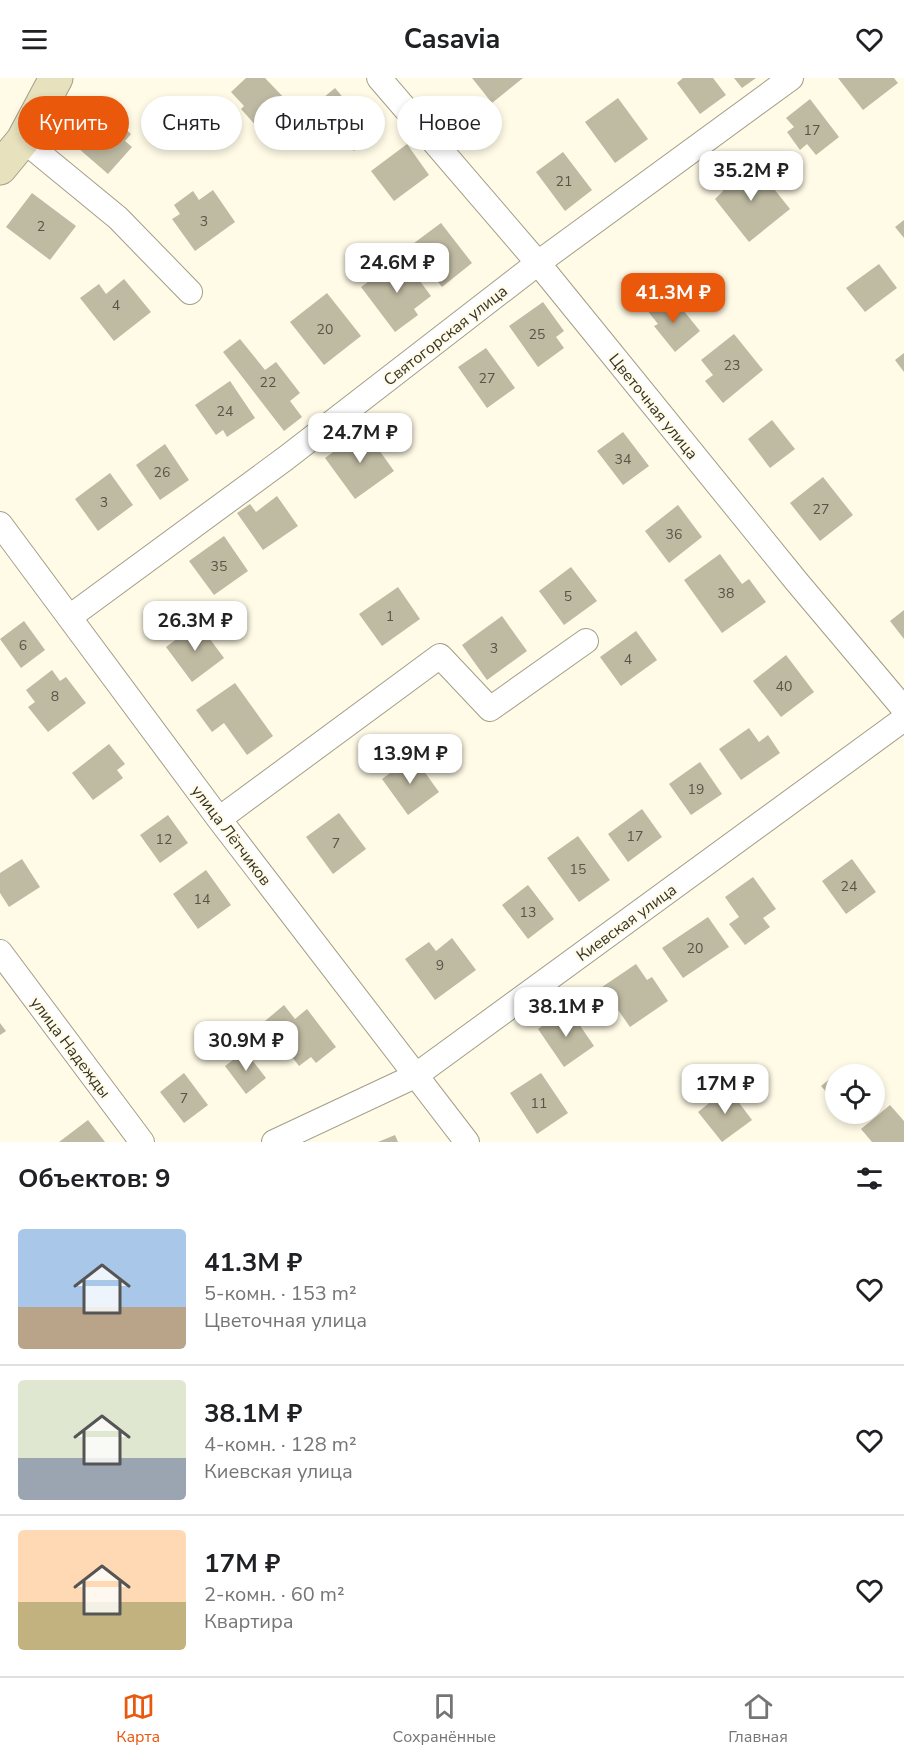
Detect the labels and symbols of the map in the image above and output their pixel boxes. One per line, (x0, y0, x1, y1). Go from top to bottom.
house number: 17 (804, 121, 820, 140)
pin: 35.2M ₽ (696, 151, 806, 202)
house number: 21 (556, 172, 572, 191)
house number: 3 (200, 212, 208, 231)
house number: 2 (37, 217, 45, 236)
pin: 24.6M ₽ (342, 243, 452, 294)
pin: 41.3M ₽ (618, 273, 728, 324)
street label: Святогорская улица (379, 280, 512, 391)
house number: 4 (112, 296, 120, 315)
house number: 20 (317, 320, 333, 339)
house number: 25 (529, 325, 545, 344)
street label: Цветочная улица (604, 349, 703, 464)
house number: 23 (724, 356, 740, 375)
house number: 27 (479, 369, 495, 388)
house number: 22 (260, 373, 276, 392)
house number: 24 (217, 402, 233, 421)
pin: 24.7M ₽ (305, 413, 415, 464)
house number: 34 (615, 450, 631, 469)
house number: 26 (154, 463, 170, 482)
house number: 3 (100, 493, 108, 512)
house number: 27 (813, 500, 829, 519)
house number: 36 (666, 525, 682, 544)
house number: 35 (211, 557, 227, 576)
house number: 38 (718, 584, 734, 603)
house number: 5 (564, 587, 572, 606)
pin: 26.3M ₽ (140, 601, 250, 652)
house number: 1 (386, 607, 394, 626)
house number: 6 (19, 636, 27, 655)
house number: 3 (490, 639, 498, 658)
house number: 4 (624, 650, 632, 669)
house number: 40 (776, 677, 792, 696)
house number: 8 (51, 687, 59, 706)
pin: 13.9M ₽ (355, 734, 465, 785)
house number: 19 (688, 780, 704, 799)
street label: улица Лётчиков (186, 781, 276, 891)
house number: 17 (627, 827, 643, 846)
house number: 12 (156, 830, 172, 849)
house number: 7 (332, 834, 340, 853)
house number: 15 (570, 860, 586, 879)
house number: 24 (841, 877, 857, 896)
street label: Киевская улица (572, 879, 681, 967)
house number: 14 (194, 890, 210, 909)
house number: 13 (520, 903, 536, 922)
house number: 20 (687, 939, 703, 958)
house number: 9 (436, 956, 444, 975)
pin: 38.1M ₽ (511, 987, 621, 1038)
street label: улица Надежды (25, 993, 116, 1103)
pin: 30.9M ₽ (191, 1021, 301, 1072)
pin: 17M ₽ (683, 1064, 767, 1115)
house number: 7 (180, 1089, 188, 1108)
house number: 11 (531, 1094, 547, 1113)

